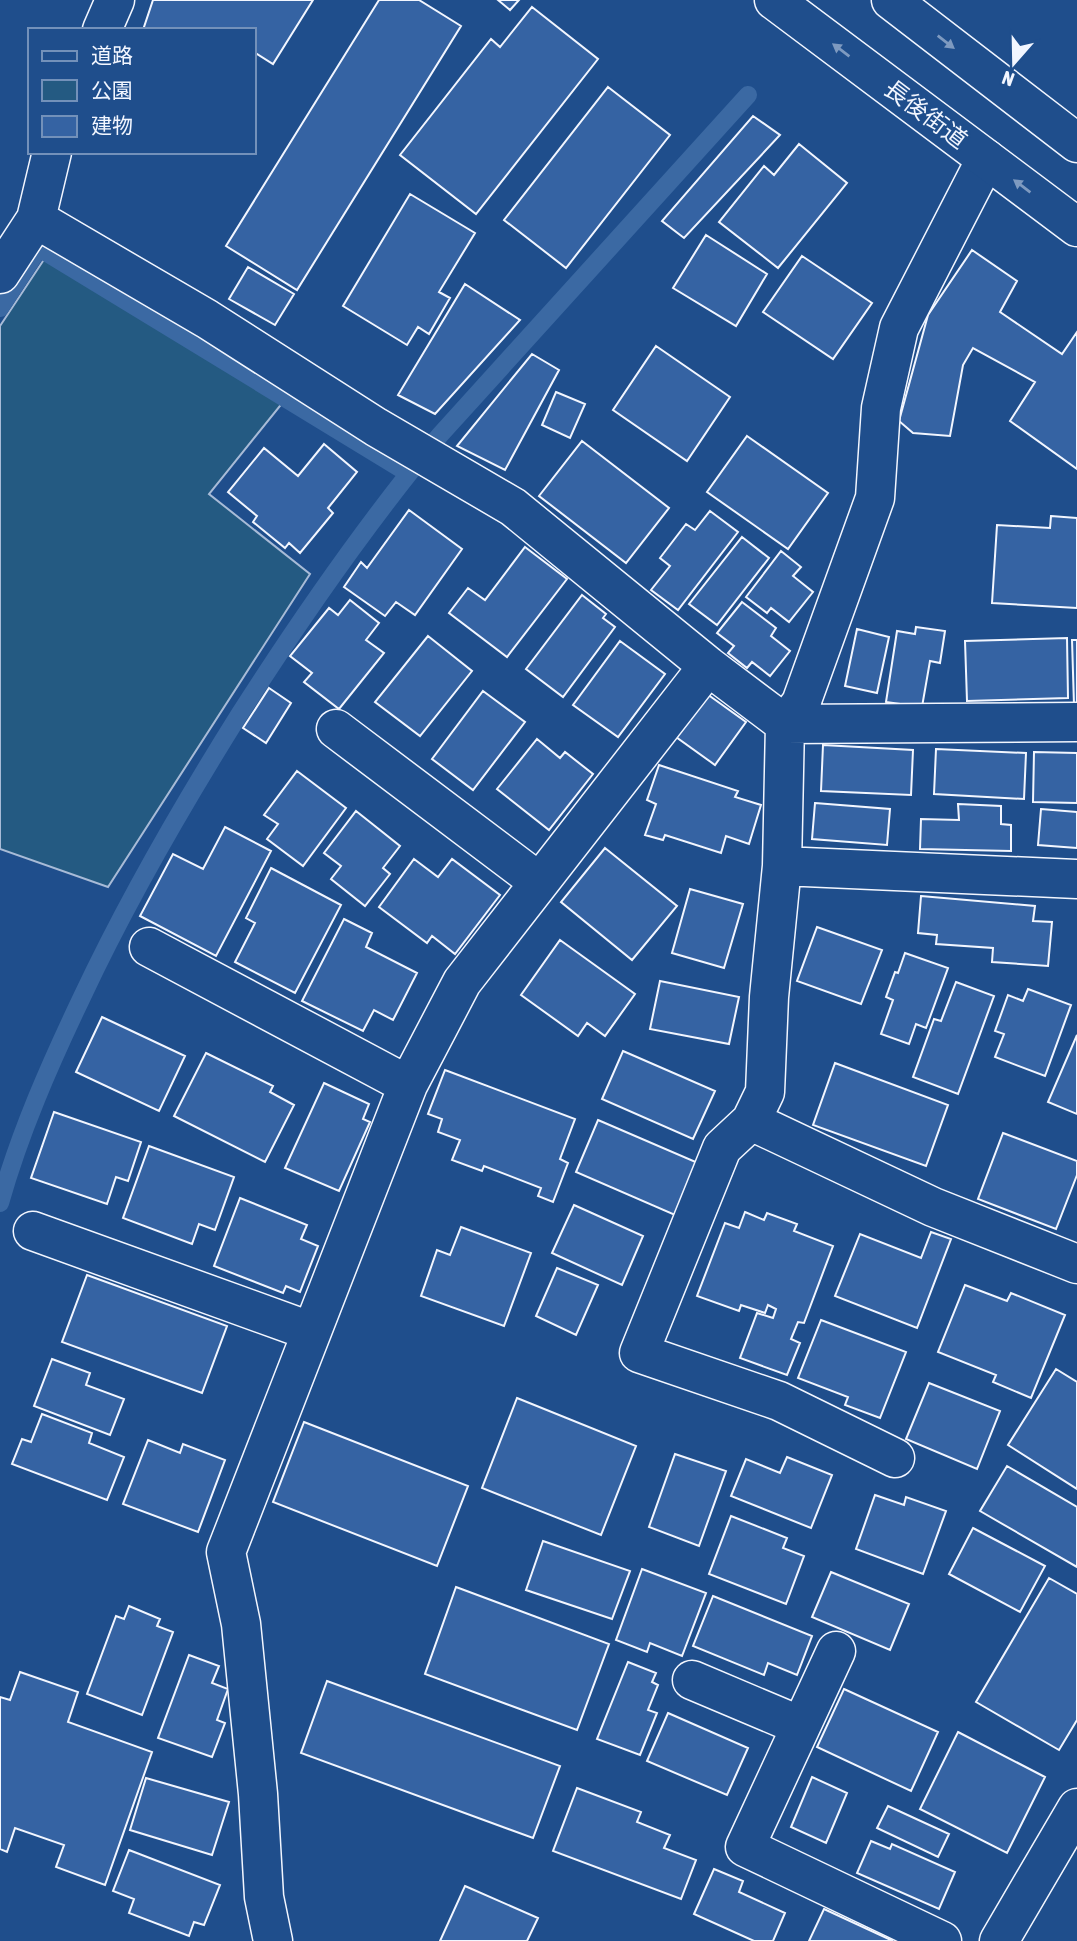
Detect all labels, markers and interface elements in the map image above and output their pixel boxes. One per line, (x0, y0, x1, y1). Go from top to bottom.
legend (28, 28, 256, 154)
north arrow (979, 28, 1049, 98)
one-way arrow (936, 34, 954, 49)
one-way arrow (832, 42, 850, 57)
text: 道路 (91, 43, 133, 67)
text: N (999, 67, 1017, 91)
street label: 長後街道 (880, 74, 972, 154)
text: 公園 (91, 78, 133, 102)
text: 建物 (91, 113, 133, 137)
one-way arrow (1014, 179, 1032, 194)

